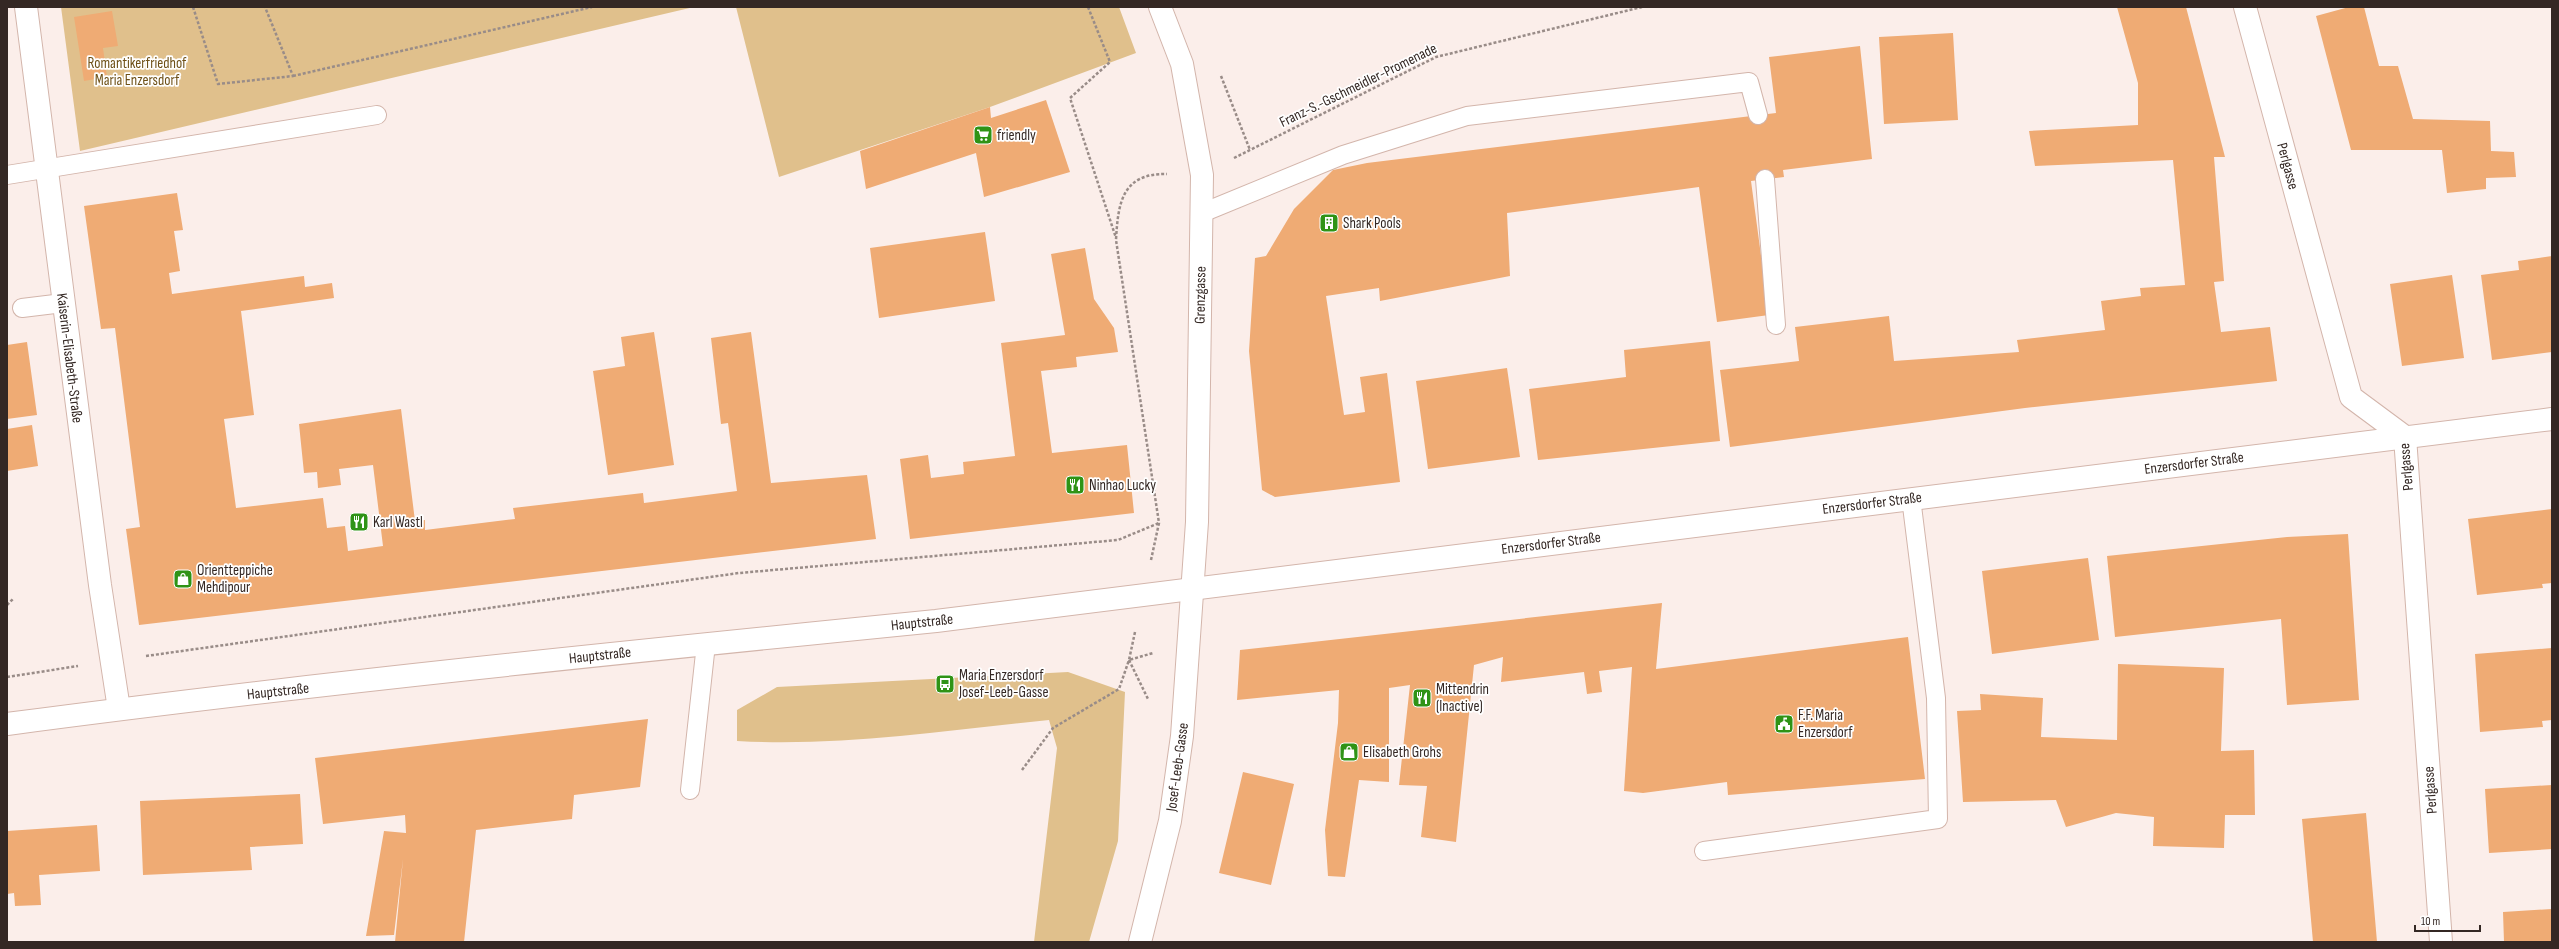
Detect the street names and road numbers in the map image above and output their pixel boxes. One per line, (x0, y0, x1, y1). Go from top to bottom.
street label: Franz-S.-Gschmeidler-Promenade (1276, 39, 1440, 132)
street label: Perlgasse (2272, 141, 2303, 192)
street label: Grenzgasse (1190, 266, 1211, 324)
street label: Kaiserin-Elisabeth-Straße (52, 292, 87, 424)
street label: Perlgasse (2395, 442, 2418, 492)
street label: Enzersdorfer Straße (2143, 448, 2245, 479)
street label: Enzersdorfer Straße (1821, 488, 1923, 519)
street label: Enzersdorfer Straße (1500, 528, 1602, 559)
street label: Hauptstraße (890, 610, 954, 635)
street label: Hauptstraße (568, 643, 632, 668)
street label: Hauptstraße (246, 679, 310, 704)
street label: Josef-Leeb-Gasse (1162, 721, 1193, 814)
street label: Perlgasse (2419, 766, 2442, 814)

